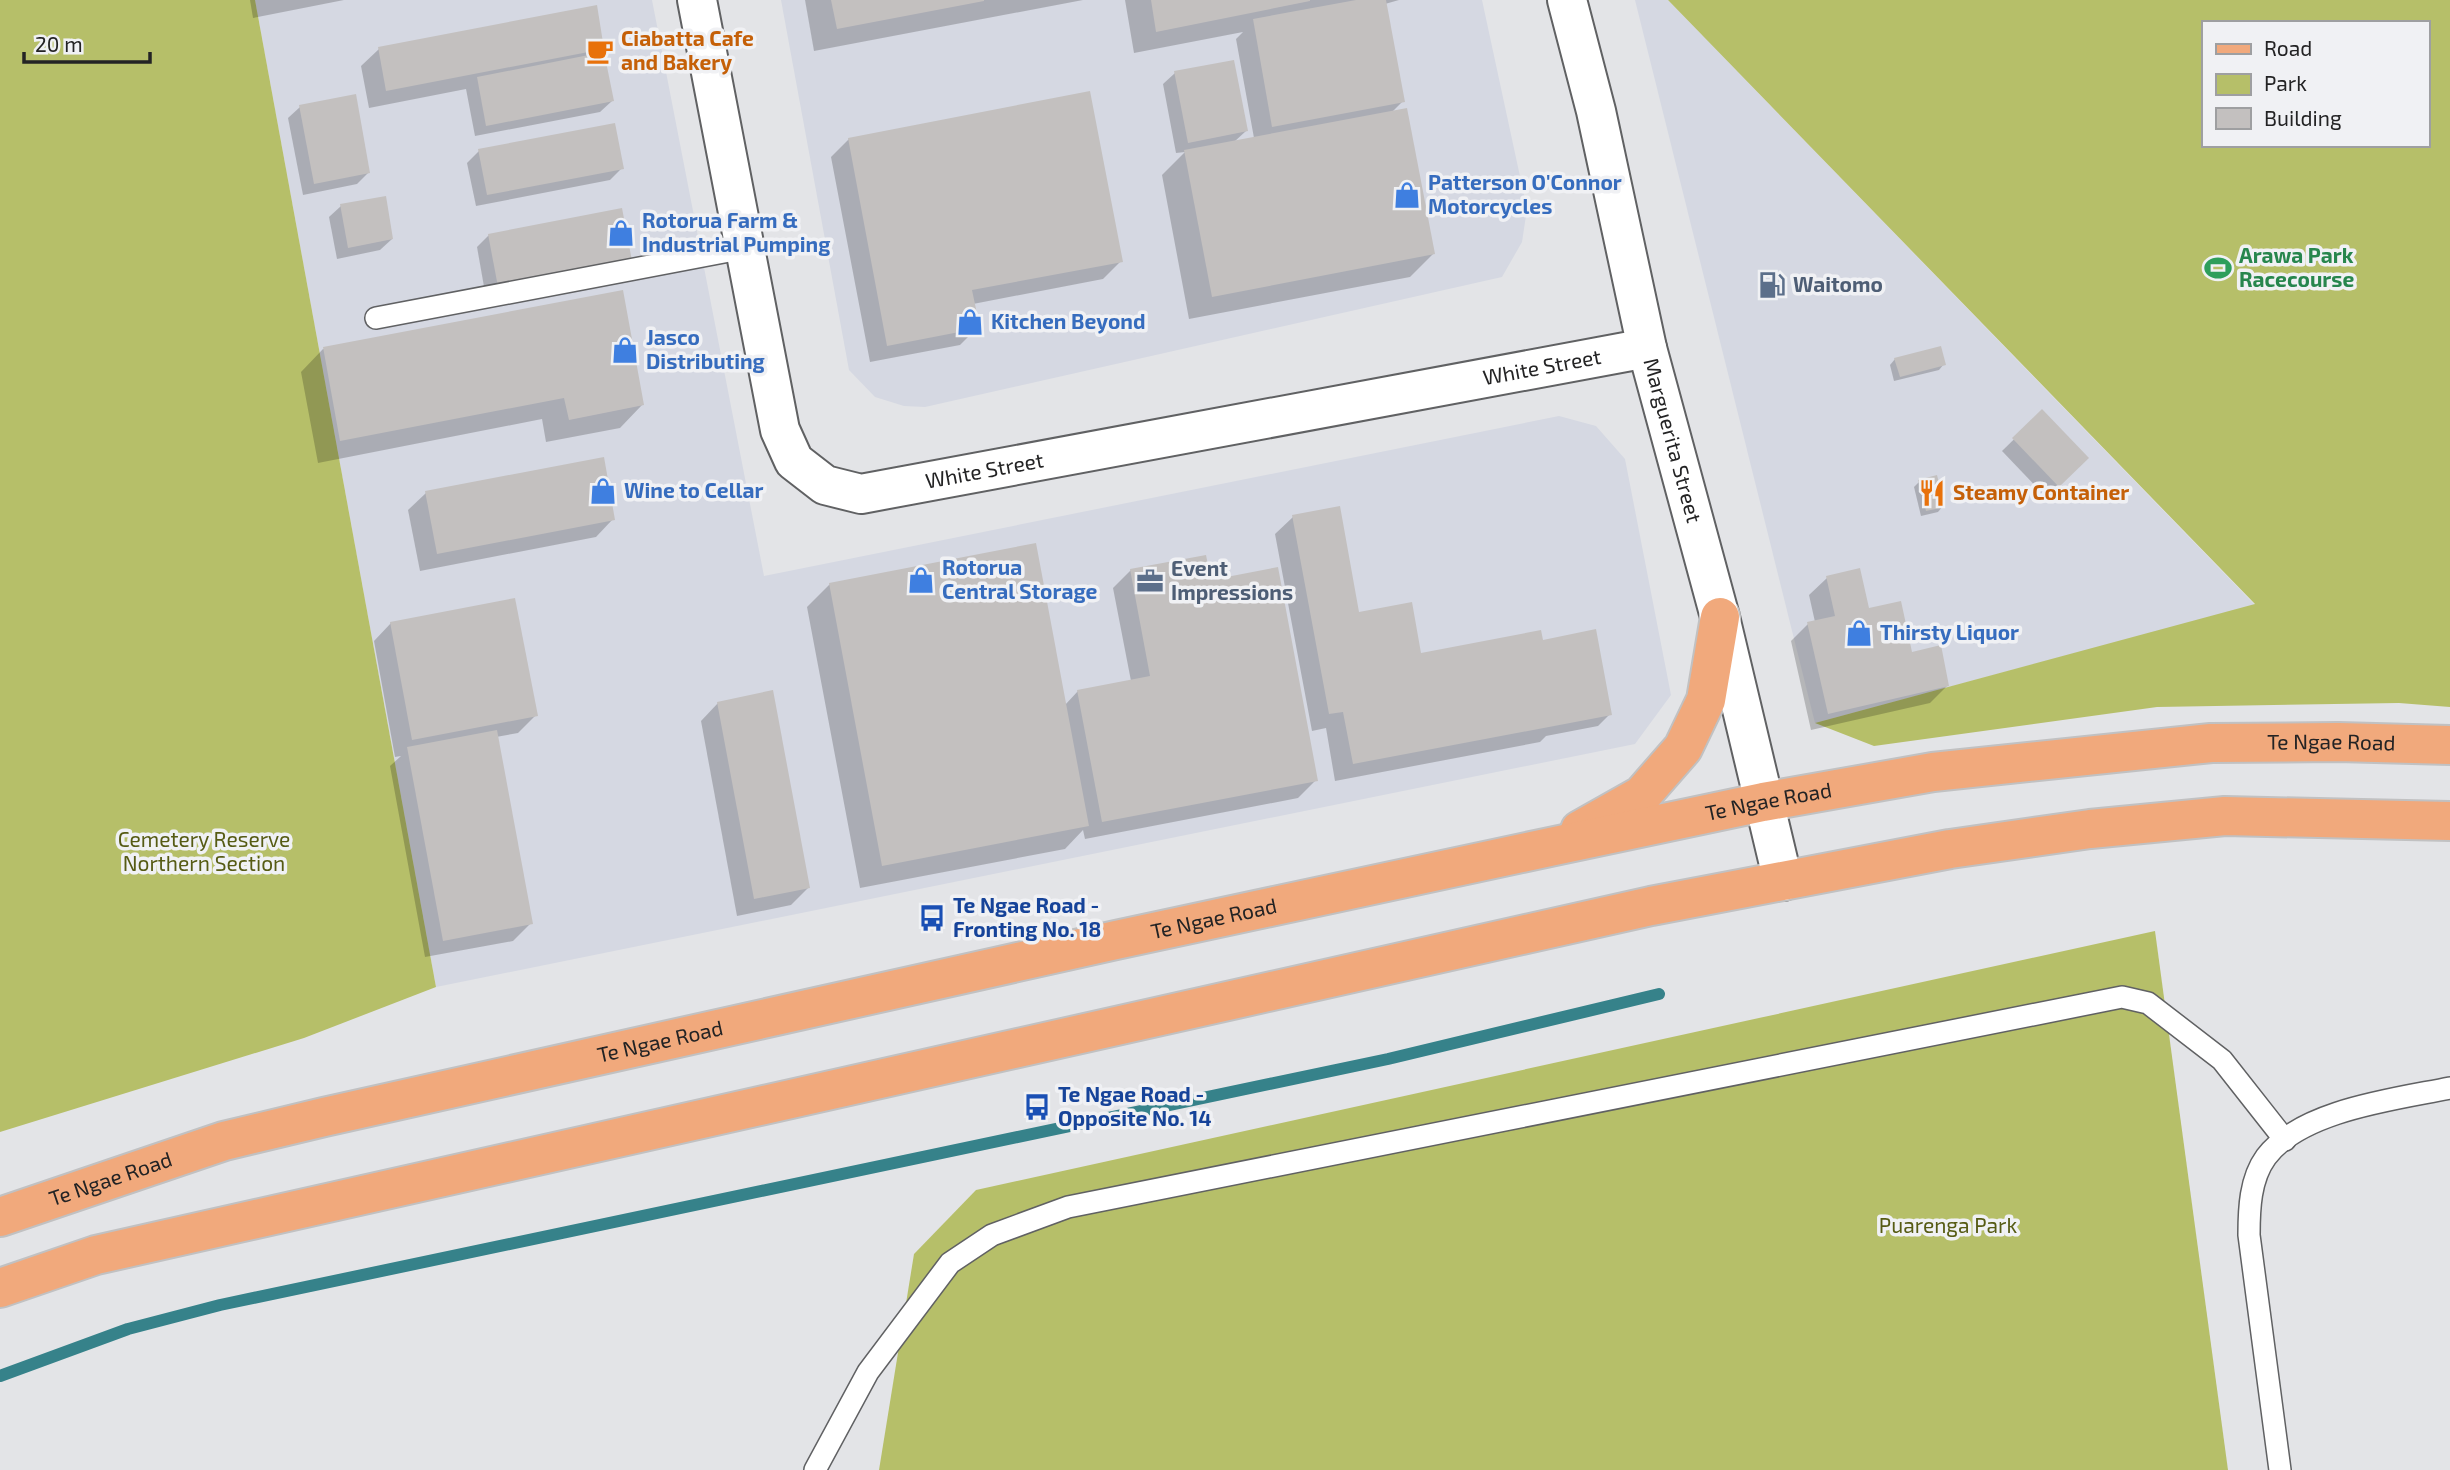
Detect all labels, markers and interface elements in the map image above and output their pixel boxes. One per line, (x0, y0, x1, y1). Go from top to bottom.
scale bar (24, 21, 150, 65)
legend (2202, 21, 2429, 147)
place label: Ciabatta Cafe and Bakery (621, 25, 754, 75)
text: 20 m (35, 31, 83, 56)
text: Road (2264, 35, 2312, 60)
cafe icon: Ciabatta Cafe and Bakery (585, 36, 615, 66)
text: Park (2264, 70, 2307, 95)
text: Building (2264, 105, 2342, 130)
place label: Patterson O'Connor Motorcycles (1428, 169, 1622, 219)
shop icon: Patterson O'Connor Motorcycles (1392, 180, 1422, 210)
place label: Rotorua Farm & Industrial Pumping (642, 207, 830, 256)
shop icon: Rotorua Farm & Industrial Pumping (606, 218, 636, 248)
place label: Arawa Park Racecourse (2239, 242, 2354, 291)
sports icon: Arawa Park Racecourse (2203, 253, 2233, 283)
fuel station icon: Waitomo (1757, 270, 1787, 300)
place label: Waitomo (1793, 271, 1883, 296)
shop icon: Kitchen Beyond (955, 307, 985, 337)
place label: Kitchen Beyond (991, 308, 1145, 334)
place label: Jasco Distributing (646, 324, 765, 373)
shop icon: Jasco Distributing (610, 335, 640, 365)
street label: White Street (1481, 343, 1603, 389)
street label: Marguerita Street (1639, 355, 1708, 525)
street label: White Street (923, 446, 1045, 493)
shop icon: Wine to Cellar (588, 476, 618, 506)
place label: Wine to Cellar (624, 477, 763, 502)
restaurant icon: Steamy Container (1917, 478, 1947, 508)
place label: Steamy Container (1953, 479, 2129, 505)
place label: Rotorua Central Storage (942, 554, 1097, 603)
place label: Event Impressions (1171, 555, 1293, 604)
shop icon: Rotorua Central Storage (906, 565, 936, 595)
office icon: Event Impressions (1135, 566, 1165, 596)
shop icon: Thirsty Liquor (1844, 618, 1874, 648)
place label: Thirsty Liquor (1880, 619, 2019, 645)
street label: Te Ngae Road (2267, 728, 2396, 755)
street label: Te Ngae Road (1703, 776, 1833, 825)
park label: Cemetery Reserve Northern Section (118, 826, 290, 875)
place label: Te Ngae Road - Fronting No. 18 (953, 892, 1101, 941)
street label: Te Ngae Road (1148, 892, 1279, 943)
bus stop icon: Te Ngae Road - Fronting No. 18 (917, 903, 947, 933)
street label: Te Ngae Road (595, 1014, 725, 1067)
place label: Te Ngae Road - Opposite No. 14 (1058, 1081, 1212, 1130)
bus stop icon: Te Ngae Road - Opposite No. 14 (1022, 1092, 1052, 1122)
street label: Te Ngae Road (46, 1146, 175, 1210)
park label: Puarenga Park (1879, 1212, 2017, 1237)

